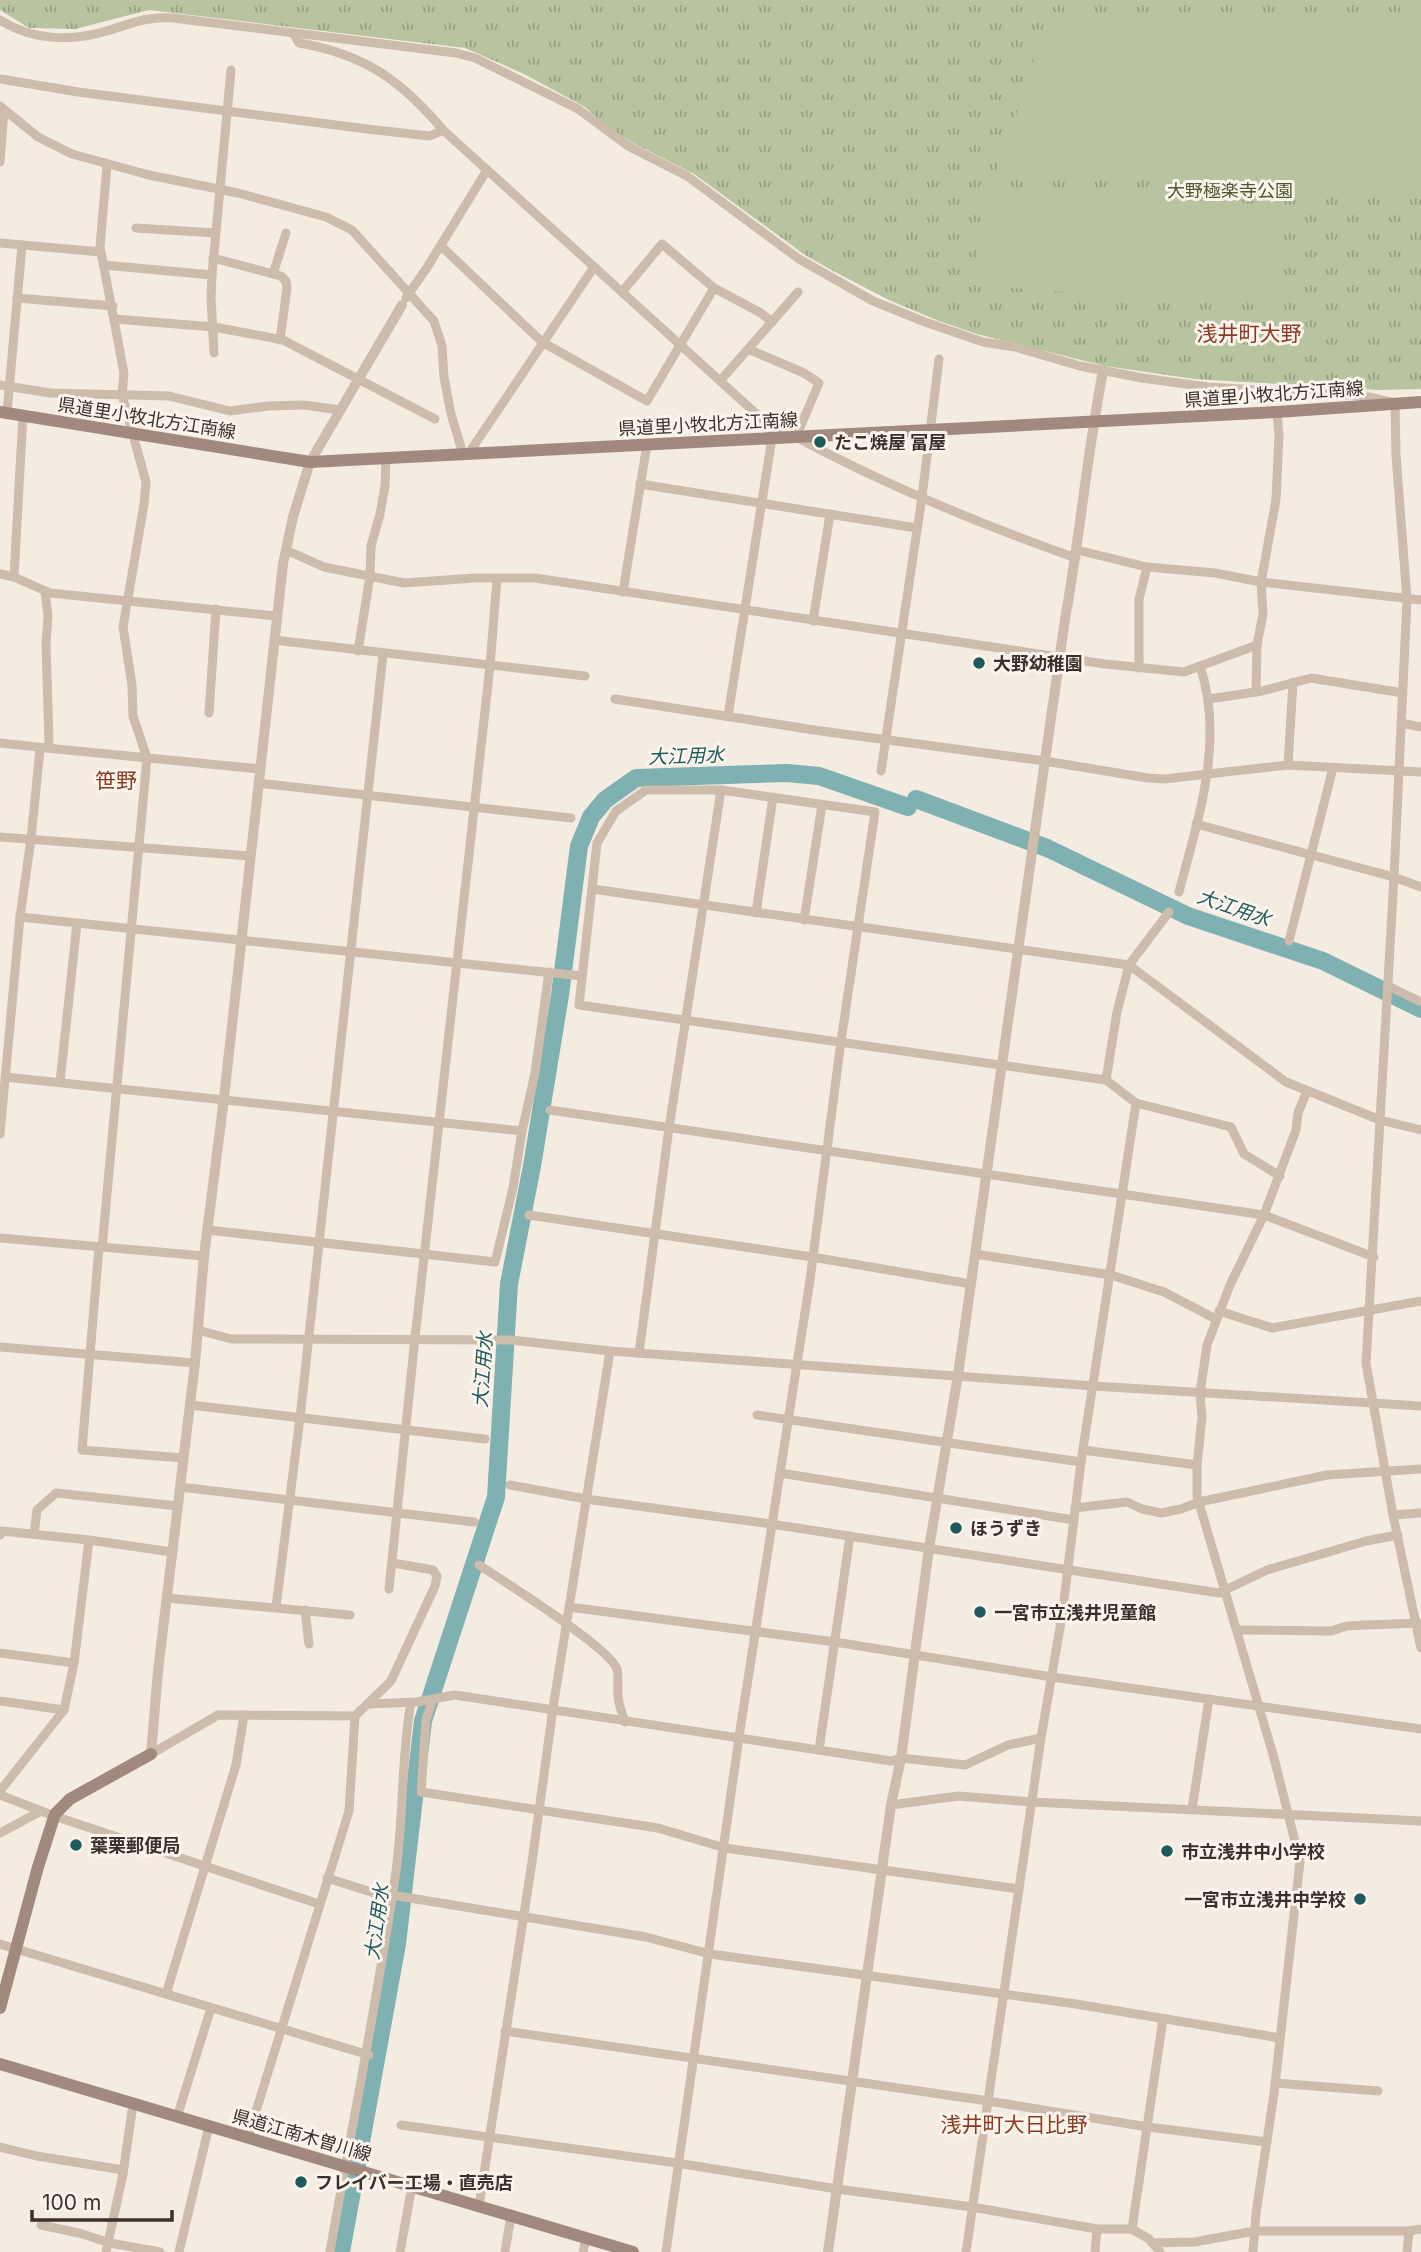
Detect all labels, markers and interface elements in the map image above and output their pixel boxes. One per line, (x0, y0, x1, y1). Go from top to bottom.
park label: 大野極楽寺公園 (1167, 180, 1293, 201)
district label: 浅井町大野 (1197, 321, 1302, 346)
street label: 県道里小牧北方江南線 (1183, 377, 1365, 411)
street label: 県道里小牧北方江南線 (56, 394, 238, 442)
street label: 県道里小牧北方江南線 (618, 409, 798, 439)
place label: たこ焼屋 富屋 (834, 432, 946, 453)
marker: たこ焼屋 富屋 (812, 434, 828, 450)
place label: 大野幼稚園 (993, 653, 1083, 674)
marker: 大野幼稚園 (971, 655, 987, 671)
water label: 大江用水 (648, 743, 726, 769)
district label: 笹野 (95, 768, 137, 793)
water label: 大江用水 (1194, 885, 1276, 932)
water label: 大江用水 (469, 1329, 497, 1409)
place label: ほうずき (970, 1518, 1042, 1539)
marker: ほうずき (948, 1520, 964, 1536)
place label: 一宮市立浅井児童館 (994, 1602, 1156, 1623)
marker: 一宮市立浅井児童館 (972, 1604, 988, 1620)
place label: 葉栗郵便局 (90, 1835, 180, 1856)
marker: 葉栗郵便局 (68, 1837, 84, 1853)
place label: 市立浅井中小学校 (1181, 1841, 1325, 1862)
marker: 市立浅井中小学校 (1159, 1843, 1175, 1859)
water label: 大江用水 (360, 1881, 394, 1961)
place label: 一宮市立浅井中学校 (1184, 1889, 1346, 1910)
marker: 一宮市立浅井中学校 (1352, 1891, 1368, 1907)
street label: 県道江南木曽川線 (230, 2105, 374, 2165)
district label: 浅井町大日比野 (941, 2112, 1088, 2137)
place label: フレイバー工場・直売店 (315, 2172, 513, 2193)
marker: フレイバー工場・直売店 (293, 2174, 309, 2190)
scale bar (32, 2178, 172, 2222)
text: 100 m (42, 2190, 101, 2215)

